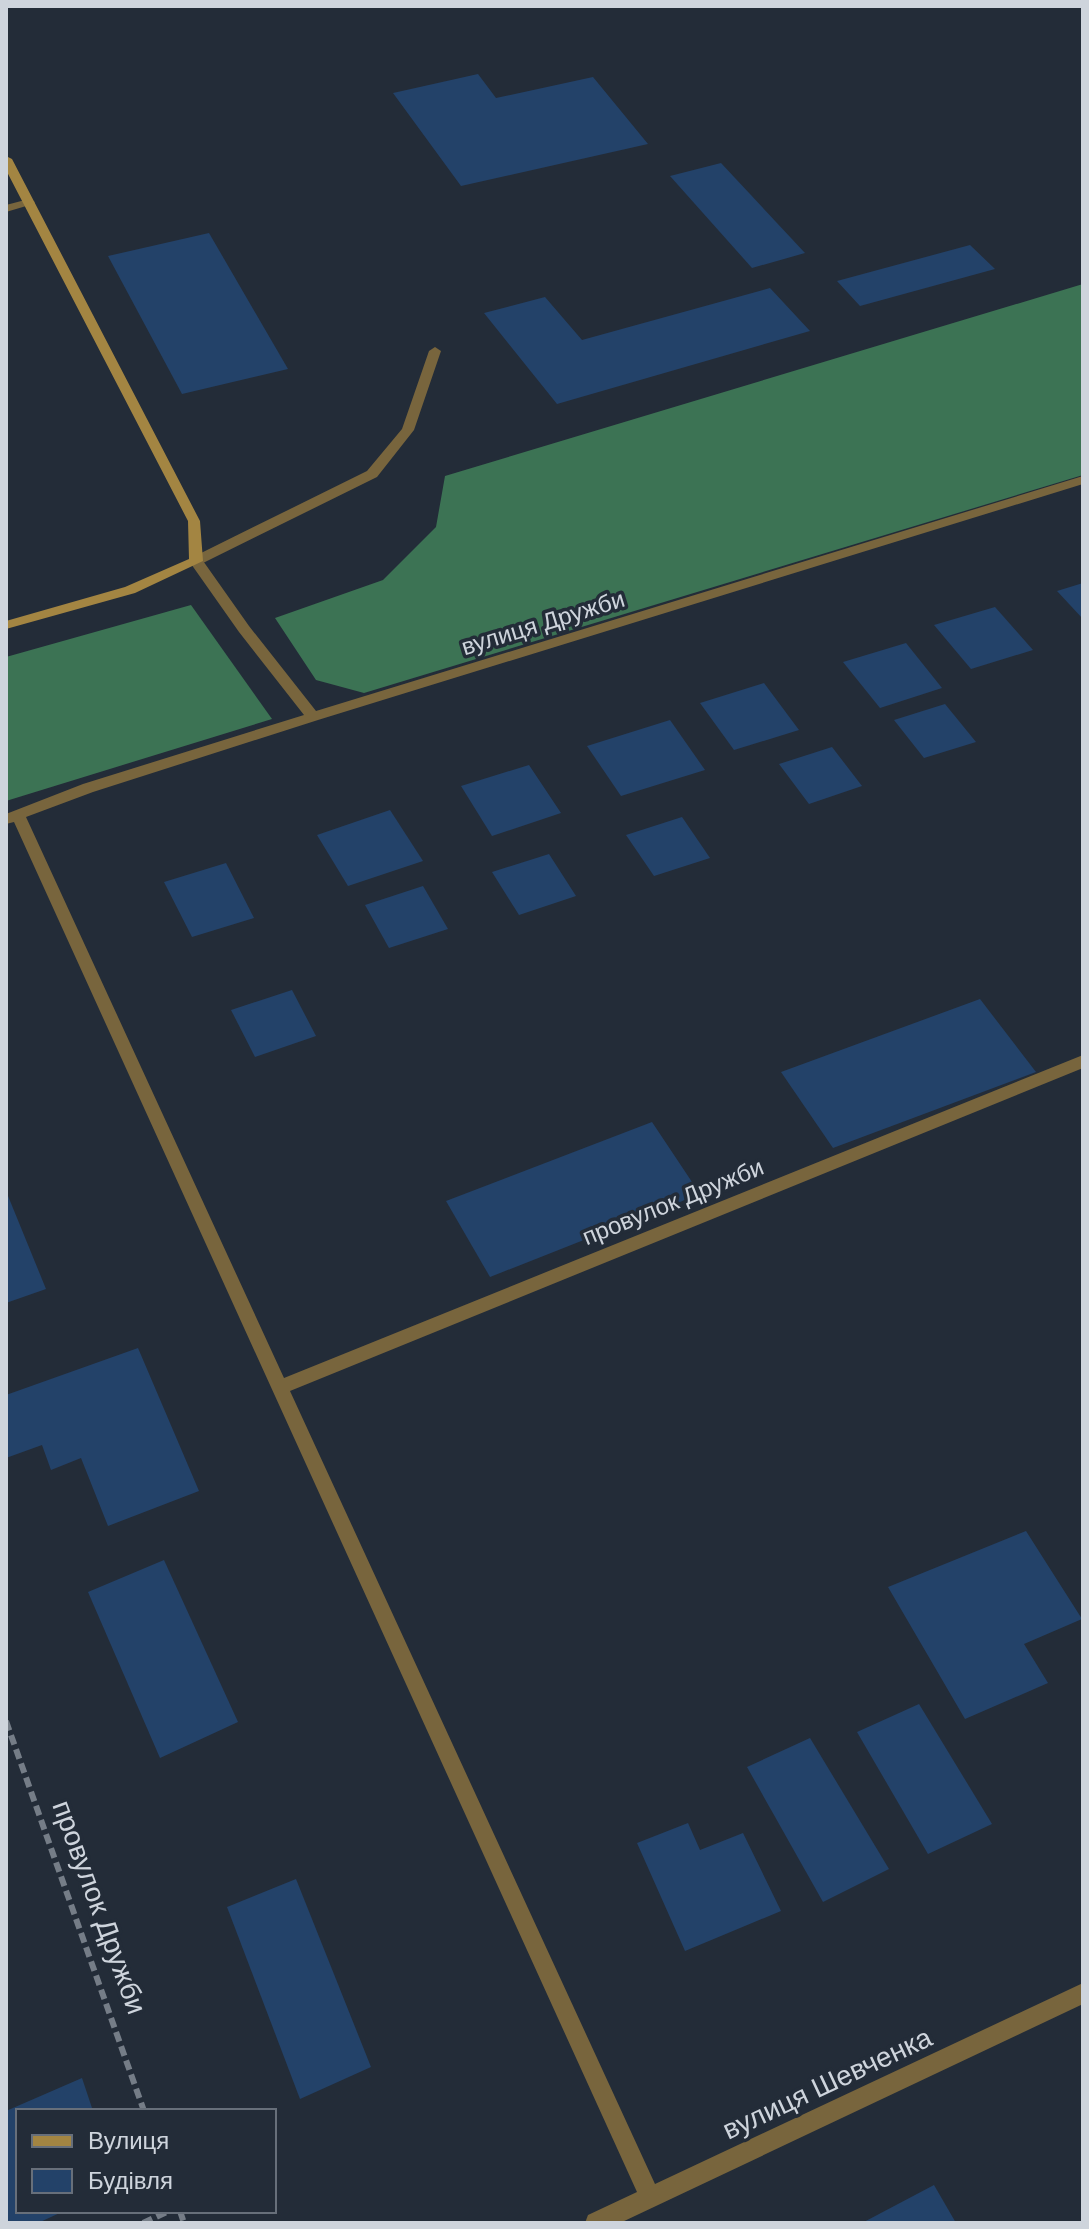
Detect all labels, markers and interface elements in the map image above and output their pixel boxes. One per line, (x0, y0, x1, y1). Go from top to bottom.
street label: вулиця Дружби (457, 583, 628, 662)
street label: провулок Дружби (578, 1151, 768, 1252)
street label: провулок Дружби (44, 1795, 155, 2019)
street label: вулиця Шевченка (716, 2019, 938, 2148)
legend (16, 2109, 276, 2213)
text: Вулиця (88, 2125, 169, 2156)
text: Будівля (88, 2165, 173, 2196)

